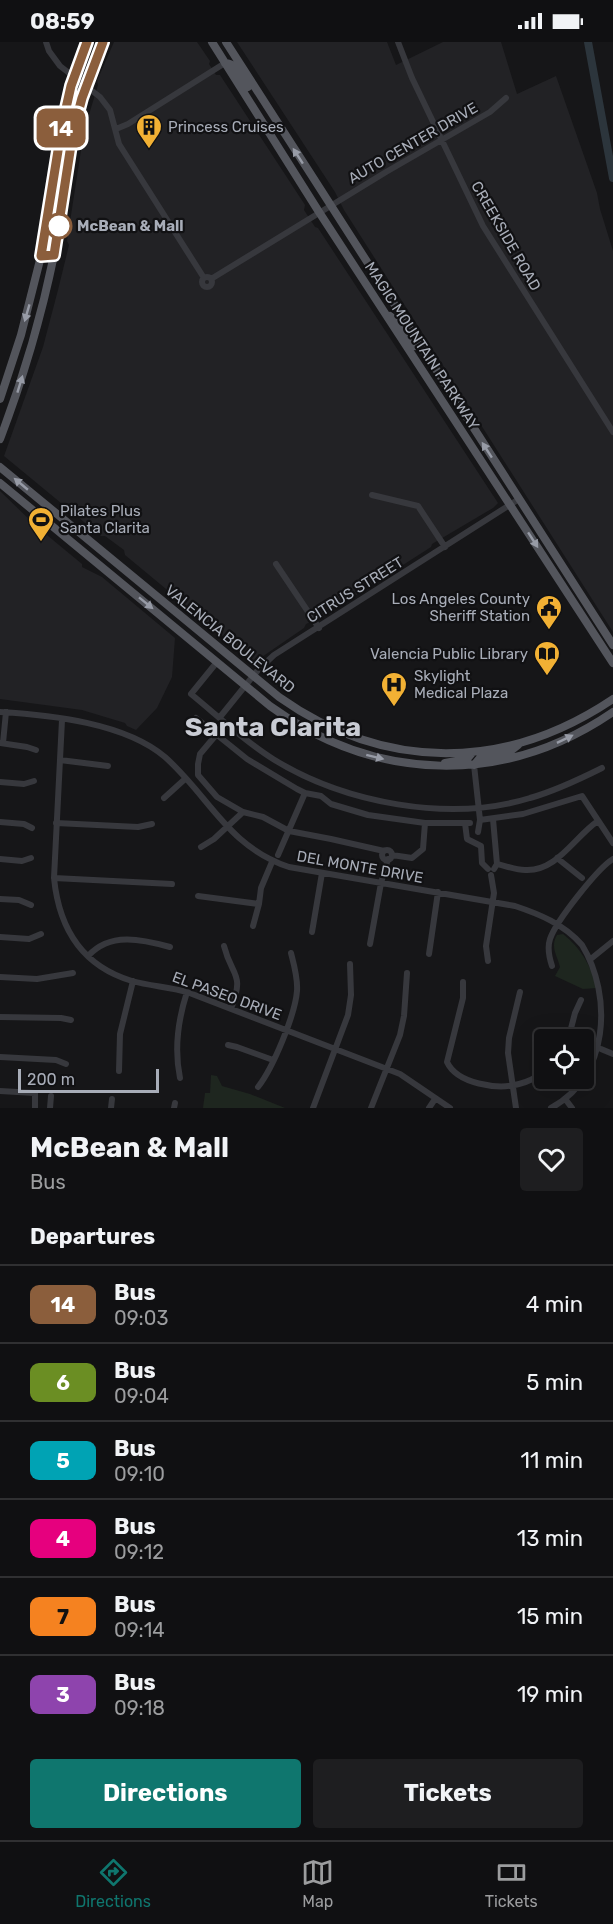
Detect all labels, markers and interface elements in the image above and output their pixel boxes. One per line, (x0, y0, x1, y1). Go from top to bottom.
text: 08:59 (30, 8, 95, 35)
street label: AUTO CENTER DRIVE (345, 99, 481, 187)
line badge: 14 (34, 108, 88, 148)
building icon: Princess Cruises (134, 112, 164, 150)
text: 14 (49, 116, 73, 141)
place label: Princess Cruises (168, 118, 284, 136)
one-way arrow (293, 148, 304, 165)
street label: CREEKSIDE ROAD (467, 178, 545, 294)
marker: McBean & Mall (46, 213, 72, 239)
place label: McBean & Mall (77, 217, 184, 235)
street label: MAGIC MOUNTAIN PARKWAY (361, 259, 483, 434)
one-way arrow (22, 304, 31, 322)
one-way arrow (16, 375, 25, 393)
one-way arrow (482, 442, 493, 458)
one-way arrow (13, 478, 28, 491)
place label: Pilates Plus Santa Clarita (60, 502, 150, 537)
sports icon: Pilates Plus Santa Clarita (26, 505, 56, 543)
one-way arrow (527, 532, 538, 548)
street label: CITRUS STREET (303, 553, 407, 627)
street label: VALENCIA BOULEVARD (161, 581, 299, 697)
place label: Los Angeles County Sheriff Station (392, 590, 530, 625)
public building icon: Los Angeles County Sheriff Station (534, 593, 564, 631)
one-way arrow (138, 597, 154, 610)
library icon: Valencia Public Library (532, 639, 562, 677)
place label: Valencia Public Library (370, 645, 528, 663)
place label: Skylight Medical Plaza (414, 667, 508, 702)
hospital icon: Skylight Medical Plaza (379, 670, 409, 708)
district label: Santa Clarita (185, 711, 361, 743)
one-way arrow (557, 734, 574, 744)
one-way arrow (366, 753, 385, 763)
street label: DEL MONTE DRIVE (295, 847, 425, 887)
street label: EL PASEO DRIVE (170, 968, 284, 1024)
map controls (534, 1029, 594, 1089)
button: locate (534, 1029, 594, 1089)
scale bar (18, 1066, 159, 1094)
text: 200 m (27, 1070, 75, 1089)
button: heart (520, 1128, 583, 1191)
text: McBean & Mall (30, 1131, 229, 1164)
text: Bus (30, 1170, 66, 1194)
text: Departures (30, 1223, 155, 1250)
text: Bus (114, 1279, 156, 1306)
text: 4 min (526, 1291, 583, 1318)
text: 14 (51, 1292, 75, 1317)
text: 09:03 (114, 1306, 168, 1330)
text: Bus (114, 1357, 156, 1384)
text: 5 min (526, 1369, 583, 1396)
text: 6 (56, 1370, 70, 1395)
text: 09:04 (114, 1384, 169, 1408)
text: Bus (114, 1435, 156, 1462)
text: 11 min (521, 1447, 583, 1474)
text: 5 (56, 1448, 70, 1473)
text: 09:10 (114, 1462, 165, 1486)
text: Bus (114, 1513, 156, 1540)
text: 13 min (517, 1525, 583, 1552)
text: 4 (56, 1526, 70, 1551)
text: 09:12 (114, 1540, 164, 1564)
text: Bus (114, 1591, 156, 1618)
text: 15 min (517, 1603, 583, 1630)
text: 7 (57, 1604, 69, 1629)
text: 09:14 (114, 1618, 165, 1642)
text: Bus (114, 1669, 156, 1696)
text: 19 min (517, 1681, 583, 1708)
text: 3 (56, 1682, 70, 1707)
text: 09:18 (114, 1696, 165, 1720)
button: Directions (30, 1759, 301, 1828)
button: Tickets (313, 1759, 583, 1828)
tab: Directions (75, 1856, 151, 1911)
tab: Map (301, 1856, 334, 1911)
tab: Tickets (485, 1856, 538, 1911)

